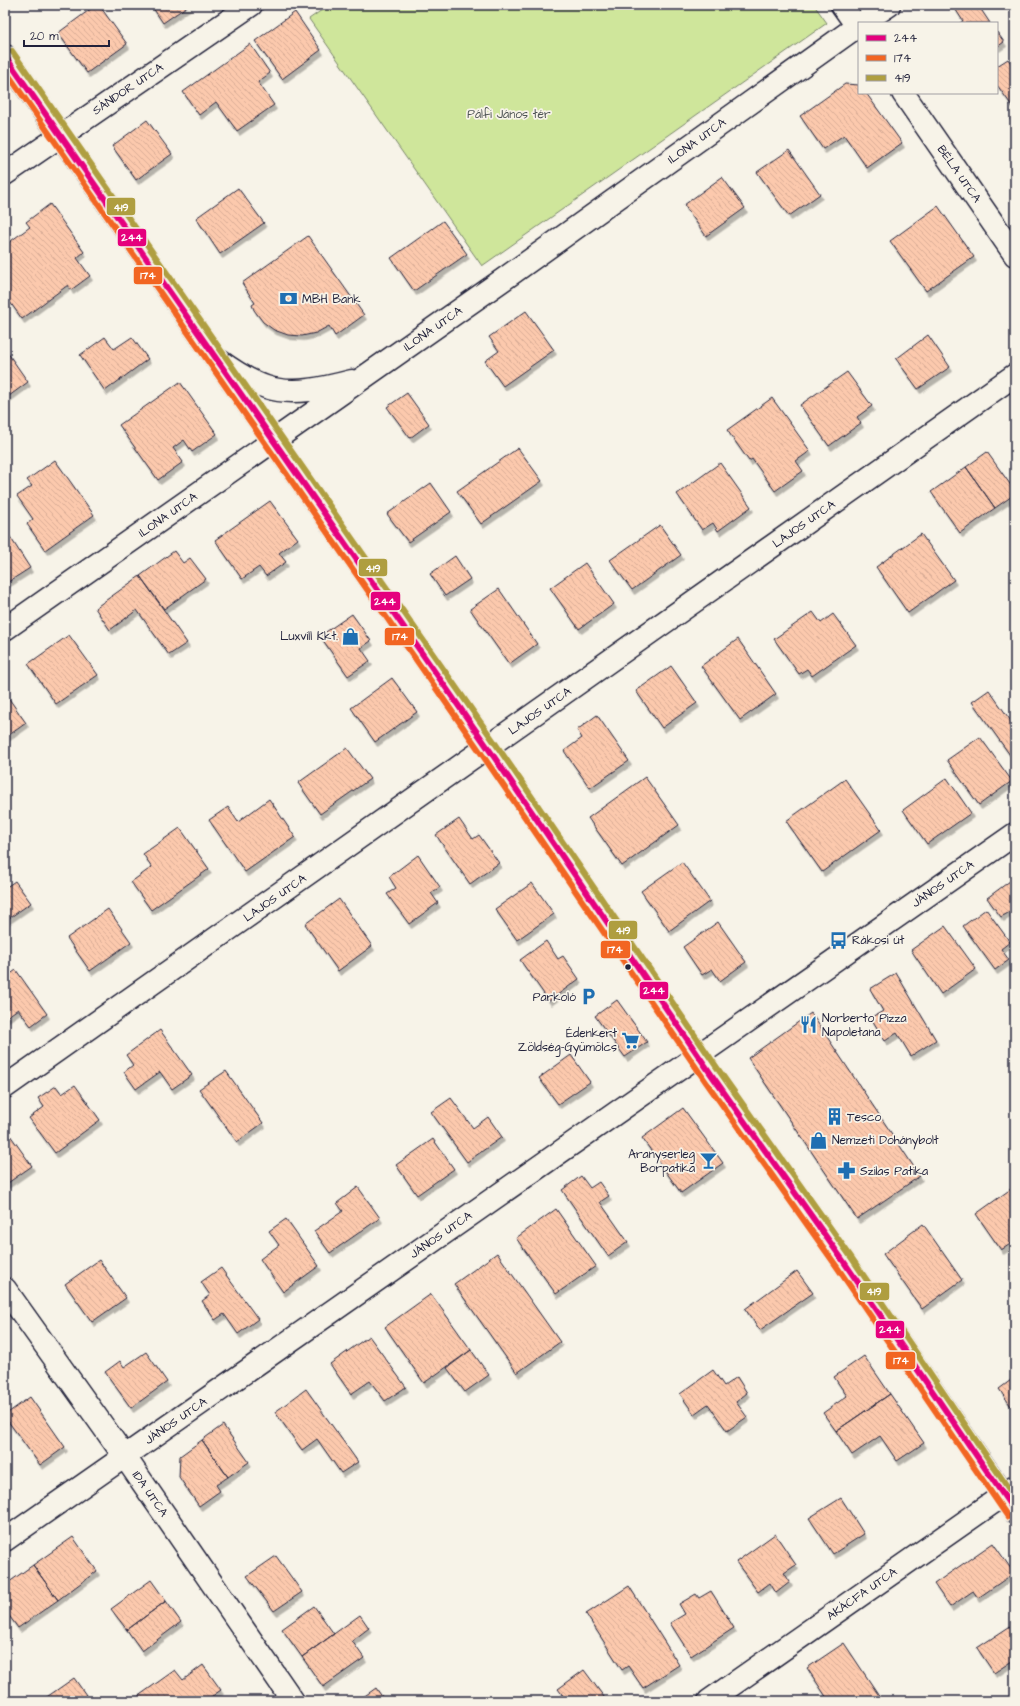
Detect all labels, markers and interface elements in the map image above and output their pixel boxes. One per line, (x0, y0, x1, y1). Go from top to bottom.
scale bar (24, 22, 109, 48)
legend (858, 22, 998, 94)
text: 20 m (30, 28, 59, 45)
text: 244 (894, 30, 917, 47)
text: 174 (894, 50, 911, 67)
street label: SÁNDOR UTCA (89, 59, 167, 119)
text: 419 (894, 70, 911, 87)
park label: Pálfi János tér (467, 106, 551, 123)
street label: ILONA UTCA (664, 114, 730, 168)
street label: BÉLA UTCA (933, 142, 985, 206)
line badge: 419 (106, 197, 136, 216)
text: 419 (113, 200, 129, 215)
line badge: 244 (117, 228, 147, 247)
text: 244 (120, 230, 143, 245)
line badge: 174 (133, 266, 163, 285)
text: 174 (140, 268, 156, 283)
bank icon: MBH Bank (279, 289, 299, 309)
place label: MBH Bank (302, 291, 361, 308)
street label: ILONA UTCA (400, 302, 466, 356)
street label: ILONA UTCA (135, 488, 201, 542)
street label: LAJOS UTCA (769, 496, 839, 552)
line badge: 419 (358, 558, 388, 577)
text: 419 (365, 561, 381, 576)
line badge: 244 (370, 591, 401, 611)
text: 244 (373, 594, 396, 609)
shop icon: Luxvill Kkt. (341, 626, 361, 646)
line badge: 174 (384, 627, 415, 646)
place label: Luxvill Kkt. (280, 628, 338, 645)
text: 174 (392, 629, 408, 644)
street label: LAJOS UTCA (505, 683, 575, 739)
street label: JÁNOS UTCA (908, 856, 978, 912)
street label: LAJOS UTCA (240, 870, 310, 926)
line badge: 419 (608, 920, 638, 940)
text: 419 (615, 923, 631, 938)
bus stop icon: Rákosi út (829, 930, 849, 950)
place label: Rákosi út (852, 932, 905, 949)
line badge: 174 (600, 940, 631, 959)
text: 174 (607, 942, 623, 957)
unlabelled marker (623, 962, 633, 972)
line badge: 244 (639, 981, 669, 1000)
text: 244 (642, 983, 665, 998)
parking icon: Parkoló (579, 987, 599, 1007)
place label: Parkoló (533, 989, 576, 1006)
place label: Norberto Pizza Napoletana (822, 1010, 907, 1041)
restaurant icon: Norberto Pizza Napoletana (799, 1015, 819, 1035)
place label: Édenkert Zöldség-Gyümölcs (518, 1025, 617, 1057)
supermarket icon: Édenkert Zöldség-Gyümölcs (620, 1030, 640, 1050)
building icon: Tesco (824, 1107, 844, 1127)
place label: Tesco (847, 1109, 882, 1126)
shop icon: Nemzeti Dohánybolt (809, 1130, 829, 1150)
place label: Nemzeti Dohánybolt (832, 1132, 939, 1150)
place label: Aranyserleg Borpatika (628, 1146, 695, 1177)
bar icon: Aranyserleg Borpatika (698, 1151, 718, 1171)
pharmacy icon: Szilas Patika (837, 1161, 857, 1181)
place label: Szilas Patika (860, 1163, 928, 1180)
street label: JÁNOS UTCA (406, 1207, 476, 1263)
line badge: 419 (859, 1282, 890, 1301)
text: 419 (866, 1284, 882, 1299)
line badge: 244 (875, 1320, 905, 1339)
text: 244 (878, 1322, 901, 1337)
line badge: 174 (885, 1351, 916, 1370)
text: 174 (893, 1353, 909, 1368)
street label: JÁNOS UTCA (141, 1393, 211, 1449)
street label: IDA UTCA (128, 1468, 172, 1521)
street label: AKÁCFA UTCA (823, 1563, 901, 1625)

